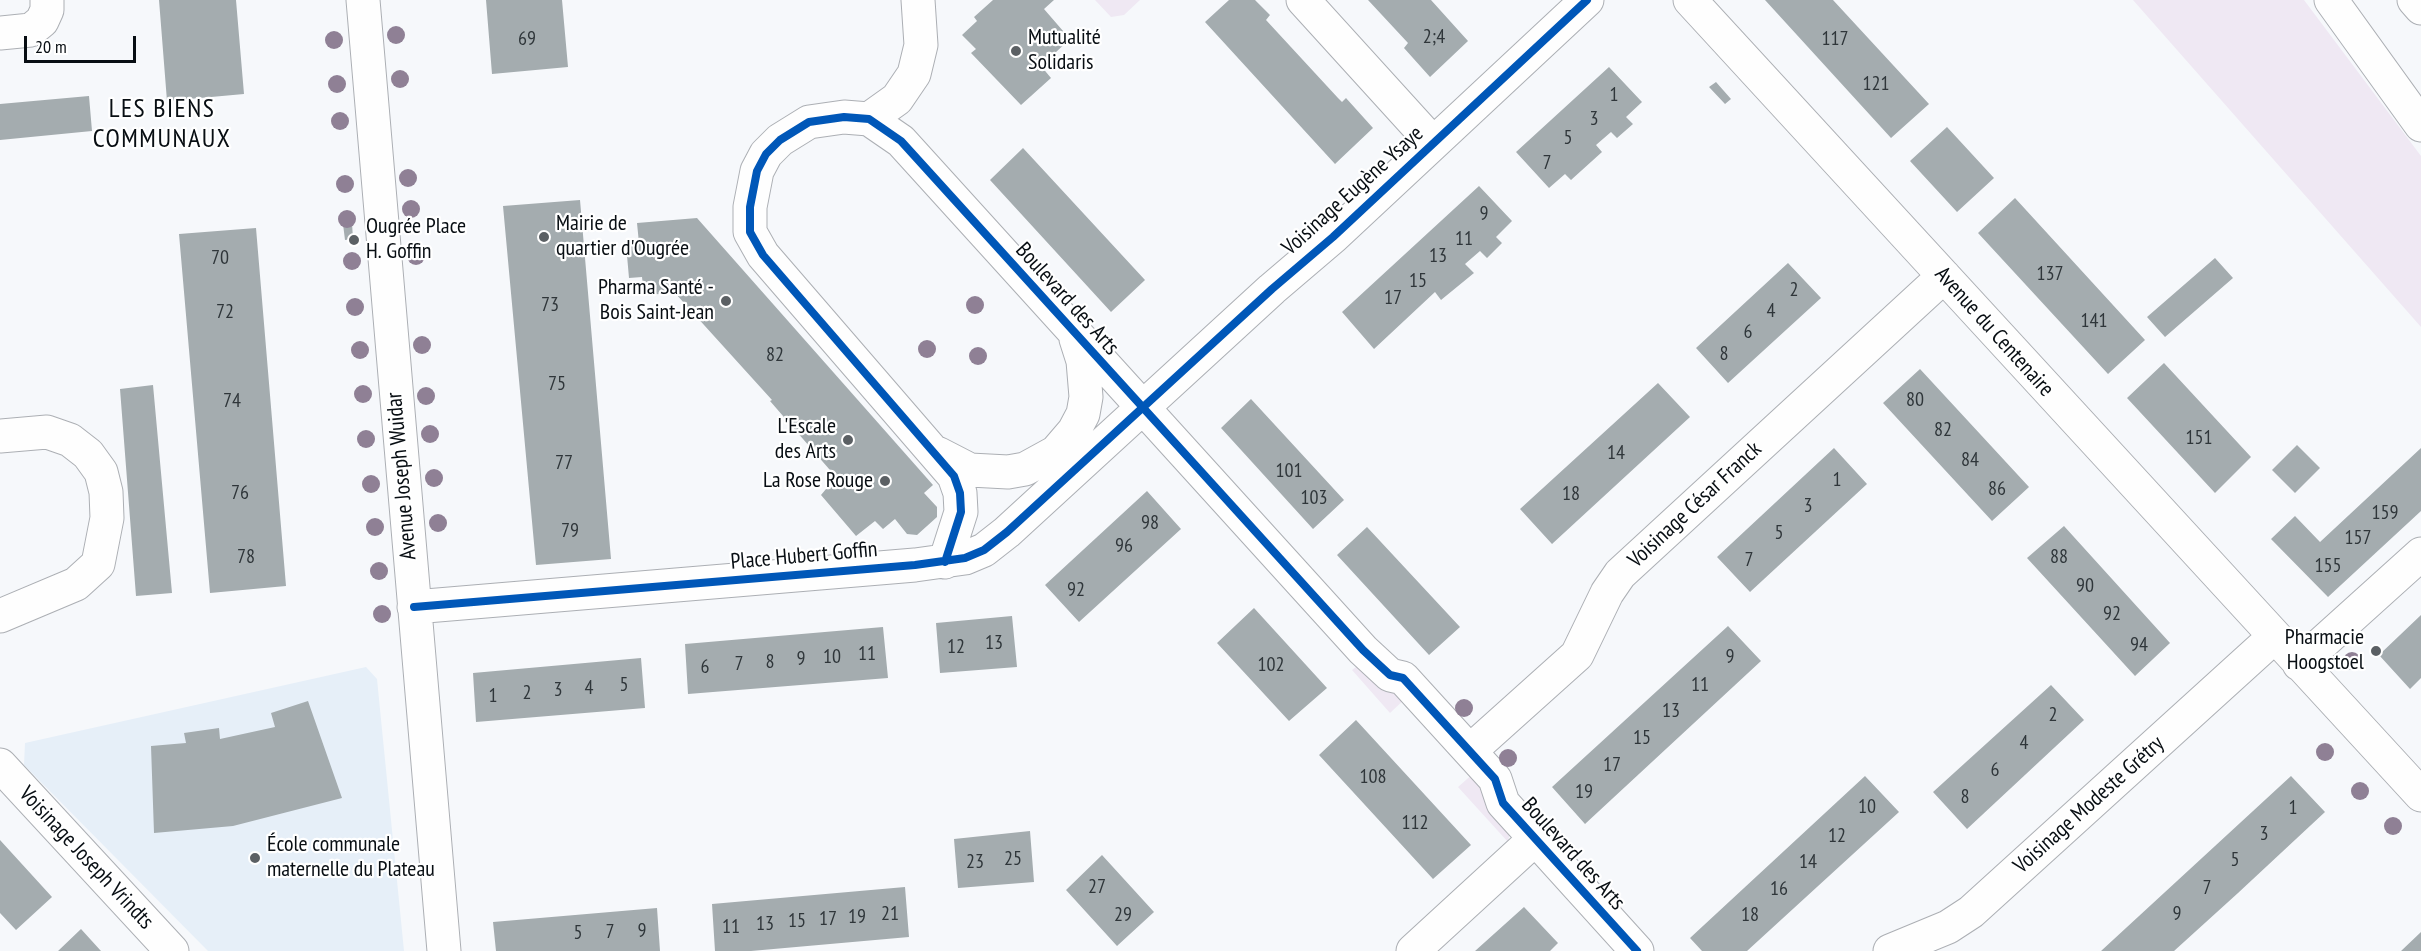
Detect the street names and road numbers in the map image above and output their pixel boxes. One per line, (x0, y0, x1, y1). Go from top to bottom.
street label: Voisinage Eugène Ysaye (1277, 121, 1429, 261)
street label: Boulevard des Arts (1010, 237, 1124, 361)
street label: Avenue du Centenaire (1929, 262, 2059, 402)
street label: Avenue Joseph Wuidar (382, 391, 422, 561)
street label: Voisinage César Franck (1623, 436, 1767, 574)
street label: Place Hubert Goffin (729, 536, 879, 576)
street label: Voisinage Modeste Grétry (2009, 731, 2169, 879)
street label: Voisinage Joseph Vrindts (13, 781, 159, 935)
street label: Boulevard des Arts (1516, 792, 1630, 916)

